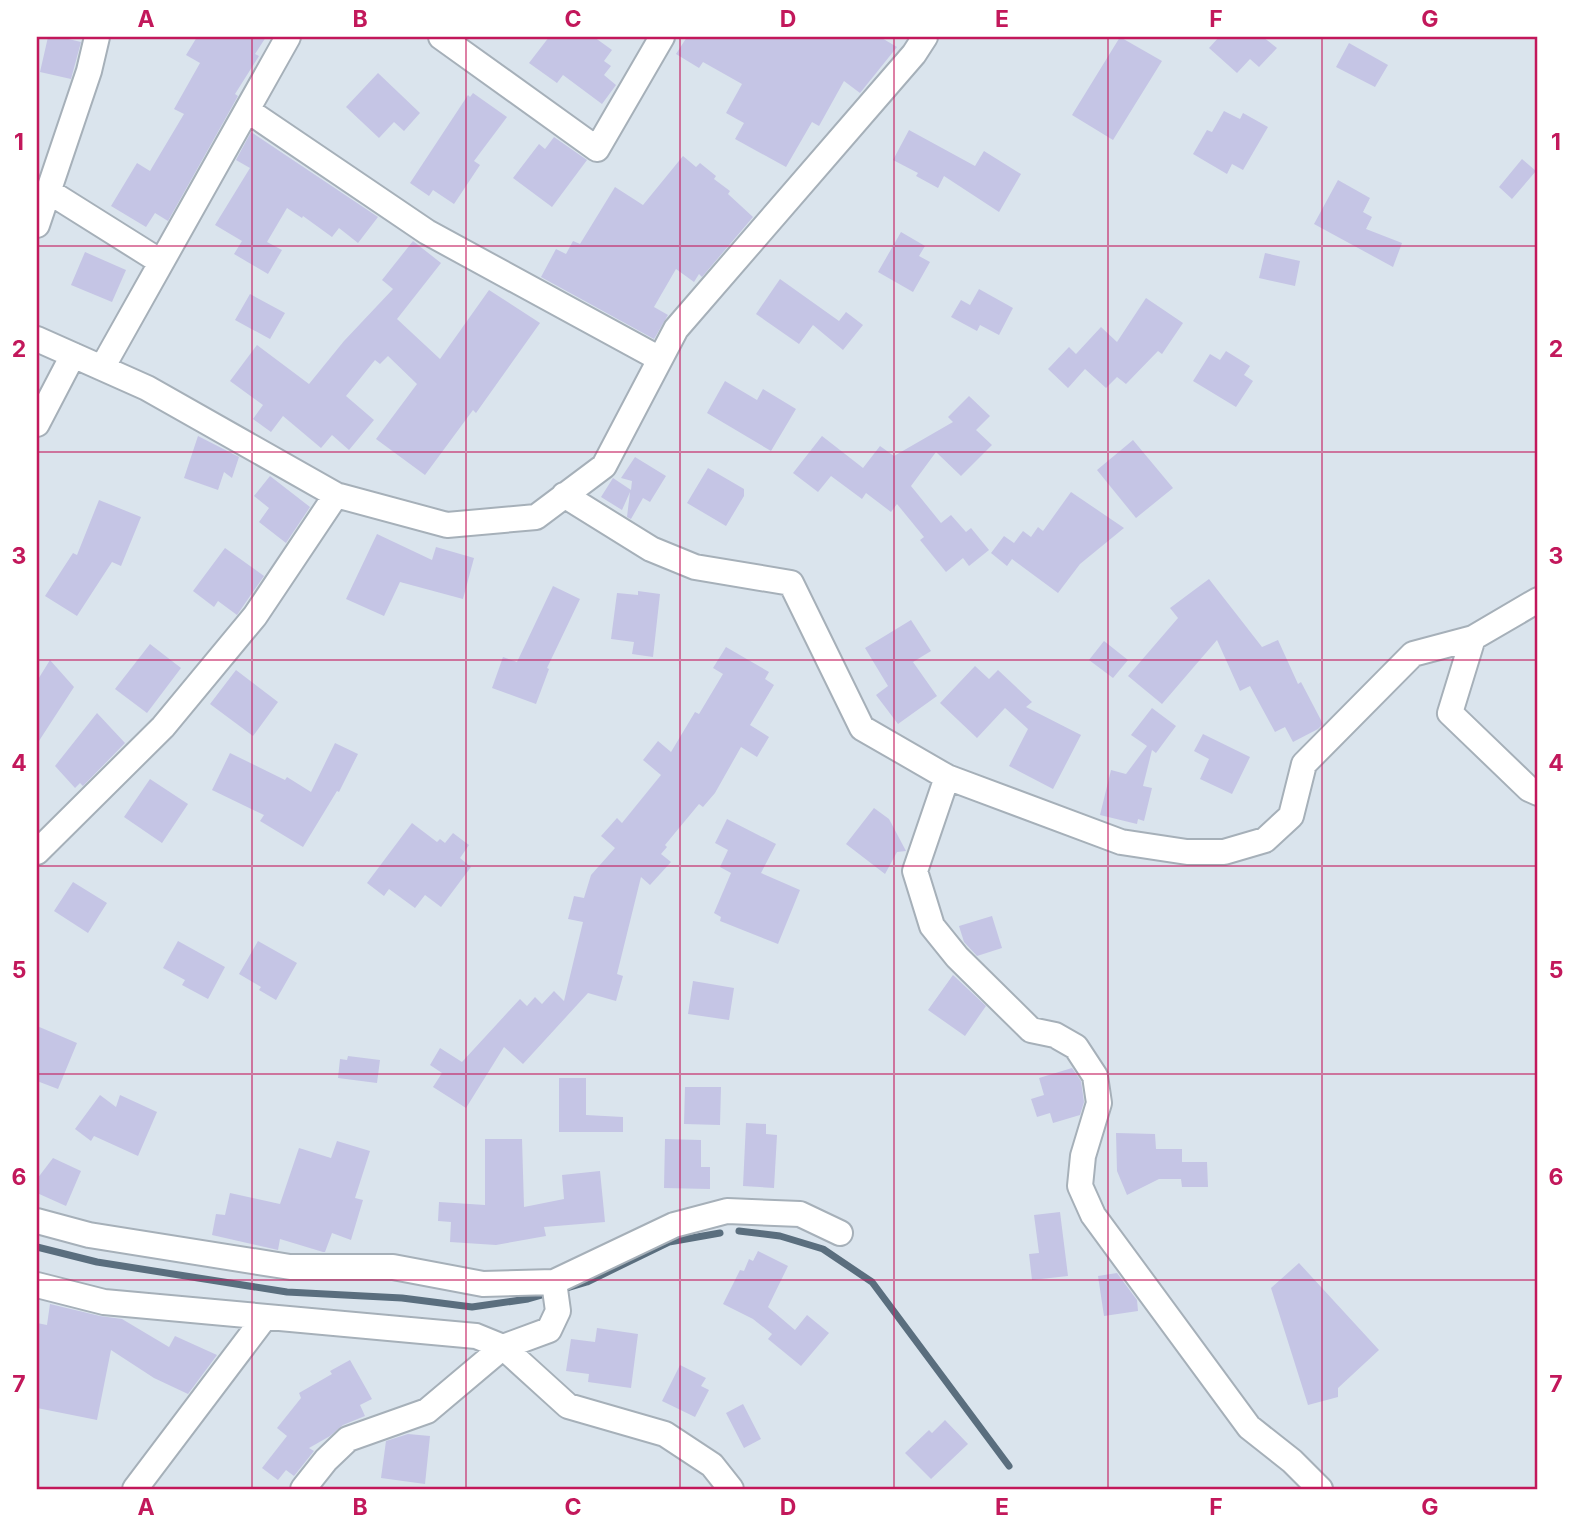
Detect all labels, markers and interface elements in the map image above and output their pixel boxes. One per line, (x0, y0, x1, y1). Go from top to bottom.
text: A (137, 5, 155, 33)
text: B (352, 5, 368, 33)
text: C (564, 5, 582, 33)
text: D (780, 5, 796, 33)
text: E (995, 5, 1009, 33)
text: F (1209, 5, 1223, 33)
text: G (1421, 5, 1439, 33)
text: 1 (14, 128, 24, 156)
text: 1 (1551, 128, 1561, 156)
text: 2 (12, 335, 26, 363)
text: 2 (1549, 335, 1563, 363)
text: 3 (12, 542, 26, 570)
text: 3 (1549, 542, 1563, 570)
text: 4 (11, 749, 27, 777)
text: 4 (1548, 749, 1564, 777)
text: 5 (12, 956, 26, 984)
text: 5 (1549, 956, 1563, 984)
text: 6 (12, 1163, 26, 1191)
text: 6 (1549, 1163, 1563, 1191)
text: 7 (12, 1370, 26, 1398)
text: 7 (1549, 1370, 1563, 1398)
text: A (137, 1493, 155, 1521)
text: B (352, 1493, 368, 1521)
text: C (564, 1493, 582, 1521)
text: D (780, 1493, 796, 1521)
text: E (995, 1493, 1009, 1521)
text: F (1209, 1493, 1223, 1521)
text: G (1421, 1493, 1439, 1521)

